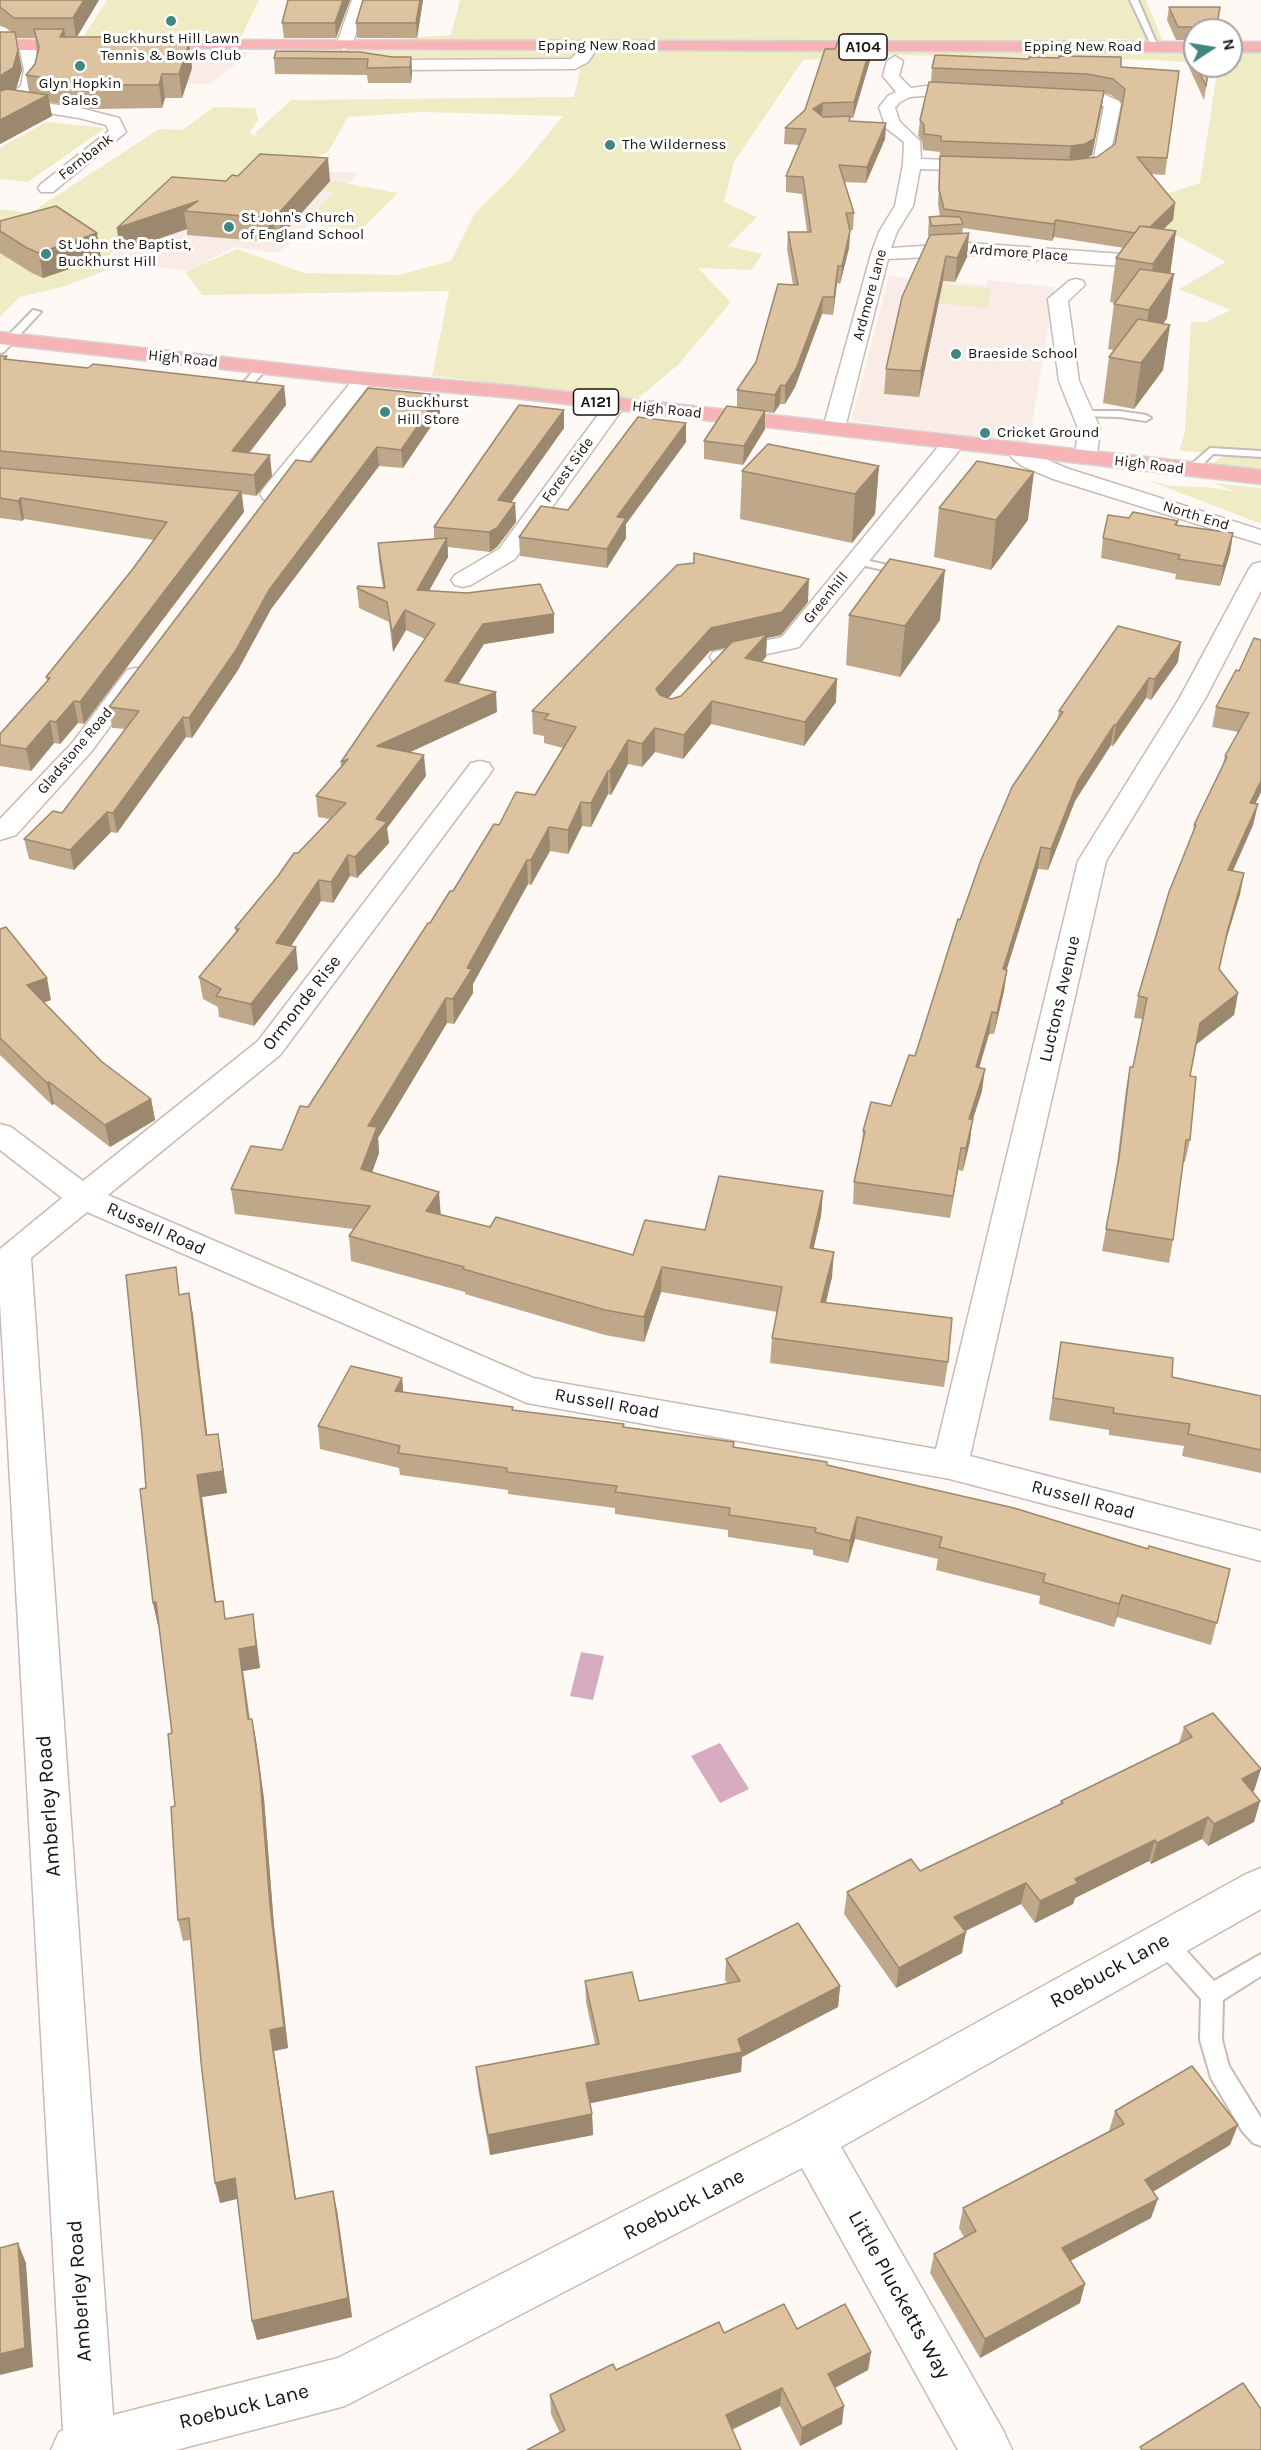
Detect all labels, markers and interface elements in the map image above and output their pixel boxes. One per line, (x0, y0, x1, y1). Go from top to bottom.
marker: Buckhurst Hill Lawn Tennis & Bowls Club (164, 14, 178, 28)
north arrow (1183, 18, 1243, 78)
place label: Buckhurst Hill Lawn Tennis & Bowls Club (101, 30, 241, 65)
road number: A104 (839, 34, 887, 60)
street label: Epping New Road (538, 37, 656, 55)
text: N (1219, 37, 1240, 52)
street label: Epping New Road (1024, 38, 1142, 56)
marker: Glyn Hopkin Sales (73, 59, 87, 73)
place label: Glyn Hopkin Sales (39, 75, 121, 110)
street label: Fernbank (55, 130, 117, 184)
place label: The Wilderness (622, 136, 726, 154)
marker: The Wilderness (603, 138, 617, 152)
place label: St John's Church of England School (241, 209, 364, 244)
marker: St John's Church of England School (222, 220, 236, 234)
place label: St John the Baptist, Buckhurst Hill (58, 236, 191, 271)
street label: Ardmore Place (969, 241, 1069, 265)
marker: St John the Baptist, Buckhurst Hill (39, 247, 53, 261)
street label: Ardmore Lane (849, 247, 891, 343)
place label: Braeside School (968, 345, 1078, 363)
street label: High Road (147, 346, 219, 372)
marker: Braeside School (949, 347, 963, 361)
road number: A121 (574, 389, 618, 415)
place label: Buckhurst Hill Store (397, 394, 469, 429)
street label: High Road (631, 397, 703, 423)
marker: Buckhurst Hill Store (378, 405, 392, 419)
place label: Cricket Ground (997, 424, 1099, 442)
marker: Cricket Ground (978, 426, 992, 440)
street label: Forest Side (538, 434, 598, 506)
street label: High Road (1113, 452, 1185, 478)
street label: North End (1161, 497, 1231, 535)
street label: Greenhill (800, 568, 852, 628)
street label: Gladstone Road (34, 704, 116, 798)
street label: Luctons Avenue (1035, 934, 1085, 1064)
street label: Ormonde Rise (258, 951, 346, 1055)
street label: Russell Road (103, 1198, 209, 1260)
street label: Russell Road (553, 1384, 661, 1424)
street label: Russell Road (1029, 1476, 1137, 1524)
street label: Amberley Road (31, 1734, 67, 1878)
street label: Roebuck Lane (1046, 1928, 1174, 2014)
street label: Roebuck Lane (619, 2164, 749, 2246)
street label: Little Plucketts Way (842, 2206, 956, 2384)
street label: Amberley Road (62, 2219, 98, 2363)
street label: Roebuck Lane (177, 2379, 311, 2435)

